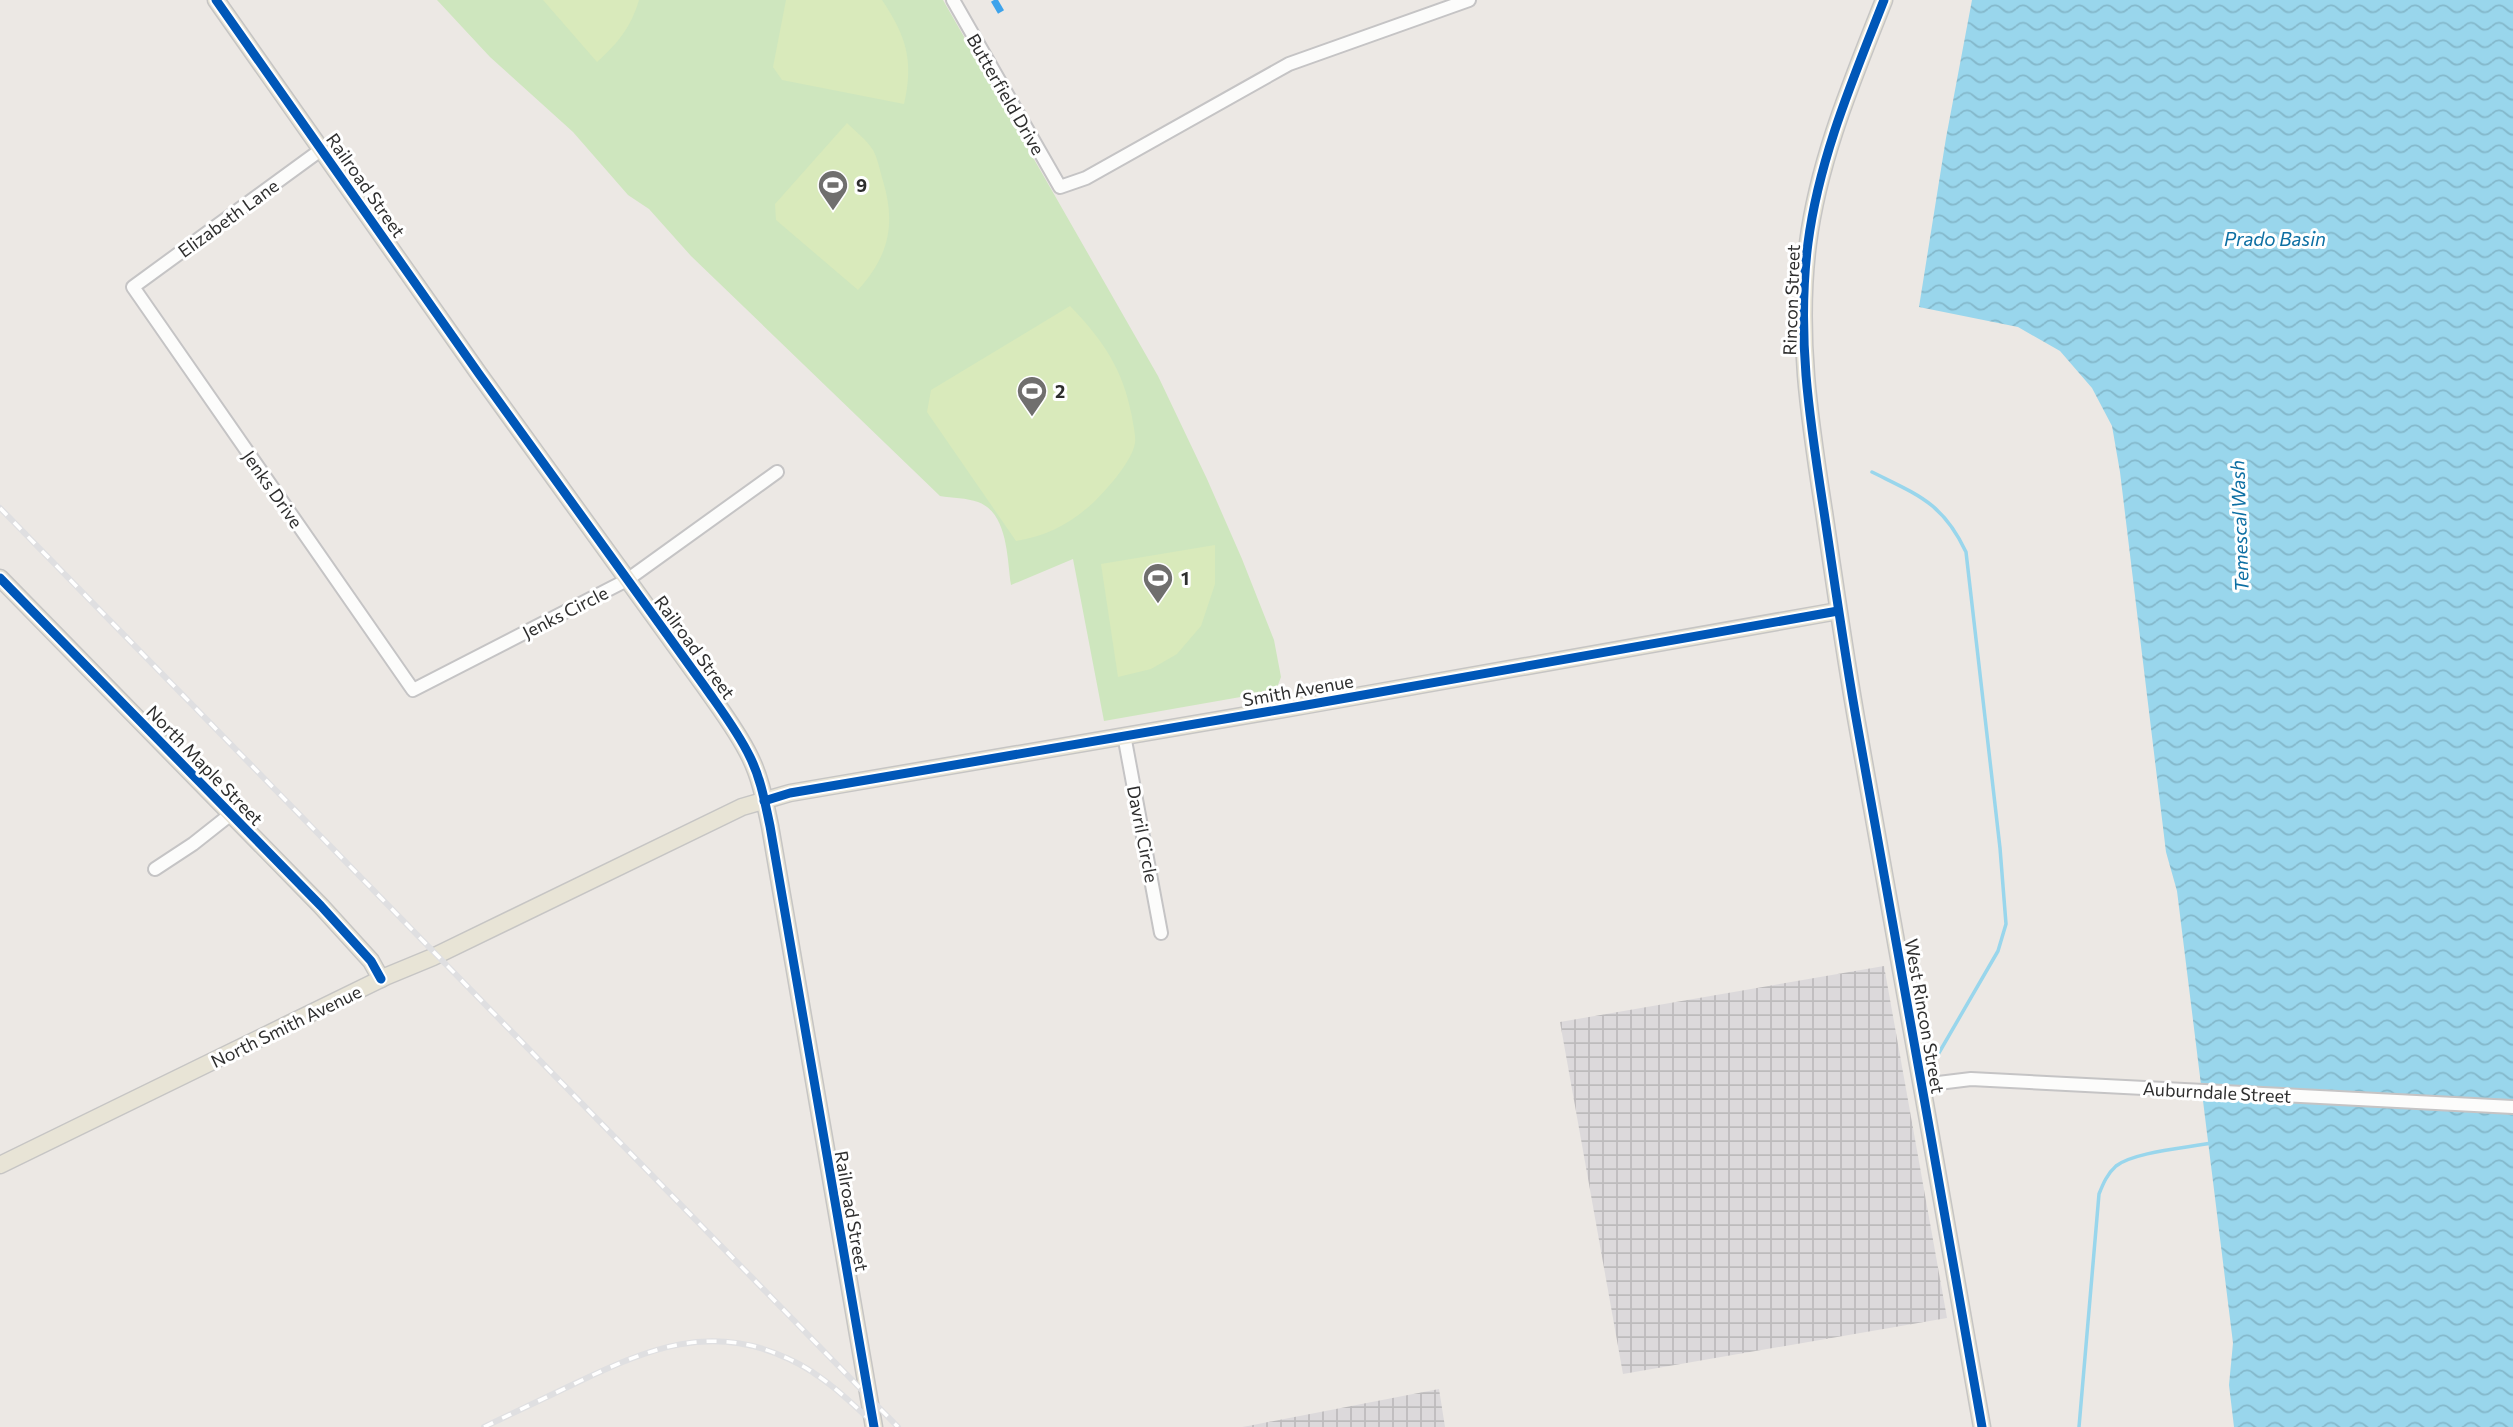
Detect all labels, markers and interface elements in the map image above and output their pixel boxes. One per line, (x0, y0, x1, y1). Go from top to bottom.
street label: Butterfield Drive (962, 30, 1050, 158)
street label: Railroad Street (322, 129, 410, 241)
sports icon: 9 (816, 168, 850, 212)
street label: Elizabeth Lane (173, 174, 283, 262)
place label: 9 (856, 174, 867, 196)
water label: Prado Basin (2224, 227, 2326, 250)
street label: Rincon Street (1778, 244, 1804, 356)
sports icon: 2 (1015, 374, 1049, 418)
place label: 2 (1055, 380, 1065, 402)
street label: Jenks Drive (238, 446, 308, 532)
water label: Temescal Wash (2225, 460, 2253, 592)
sports icon: 1 (1141, 561, 1175, 605)
place label: 1 (1181, 567, 1189, 589)
street label: Jenks Circle (518, 581, 612, 643)
street label: Railroad Street (650, 591, 740, 703)
street label: Smith Avenue (1241, 669, 1355, 711)
street label: North Maple Street (142, 700, 268, 830)
street label: Davril Circle (1123, 784, 1163, 884)
street label: West Rincon Street (1901, 937, 1949, 1095)
street label: North Smith Avenue (207, 980, 365, 1072)
street label: Auburndale Street (2142, 1077, 2292, 1107)
street label: Railroad Street (831, 1149, 873, 1273)

